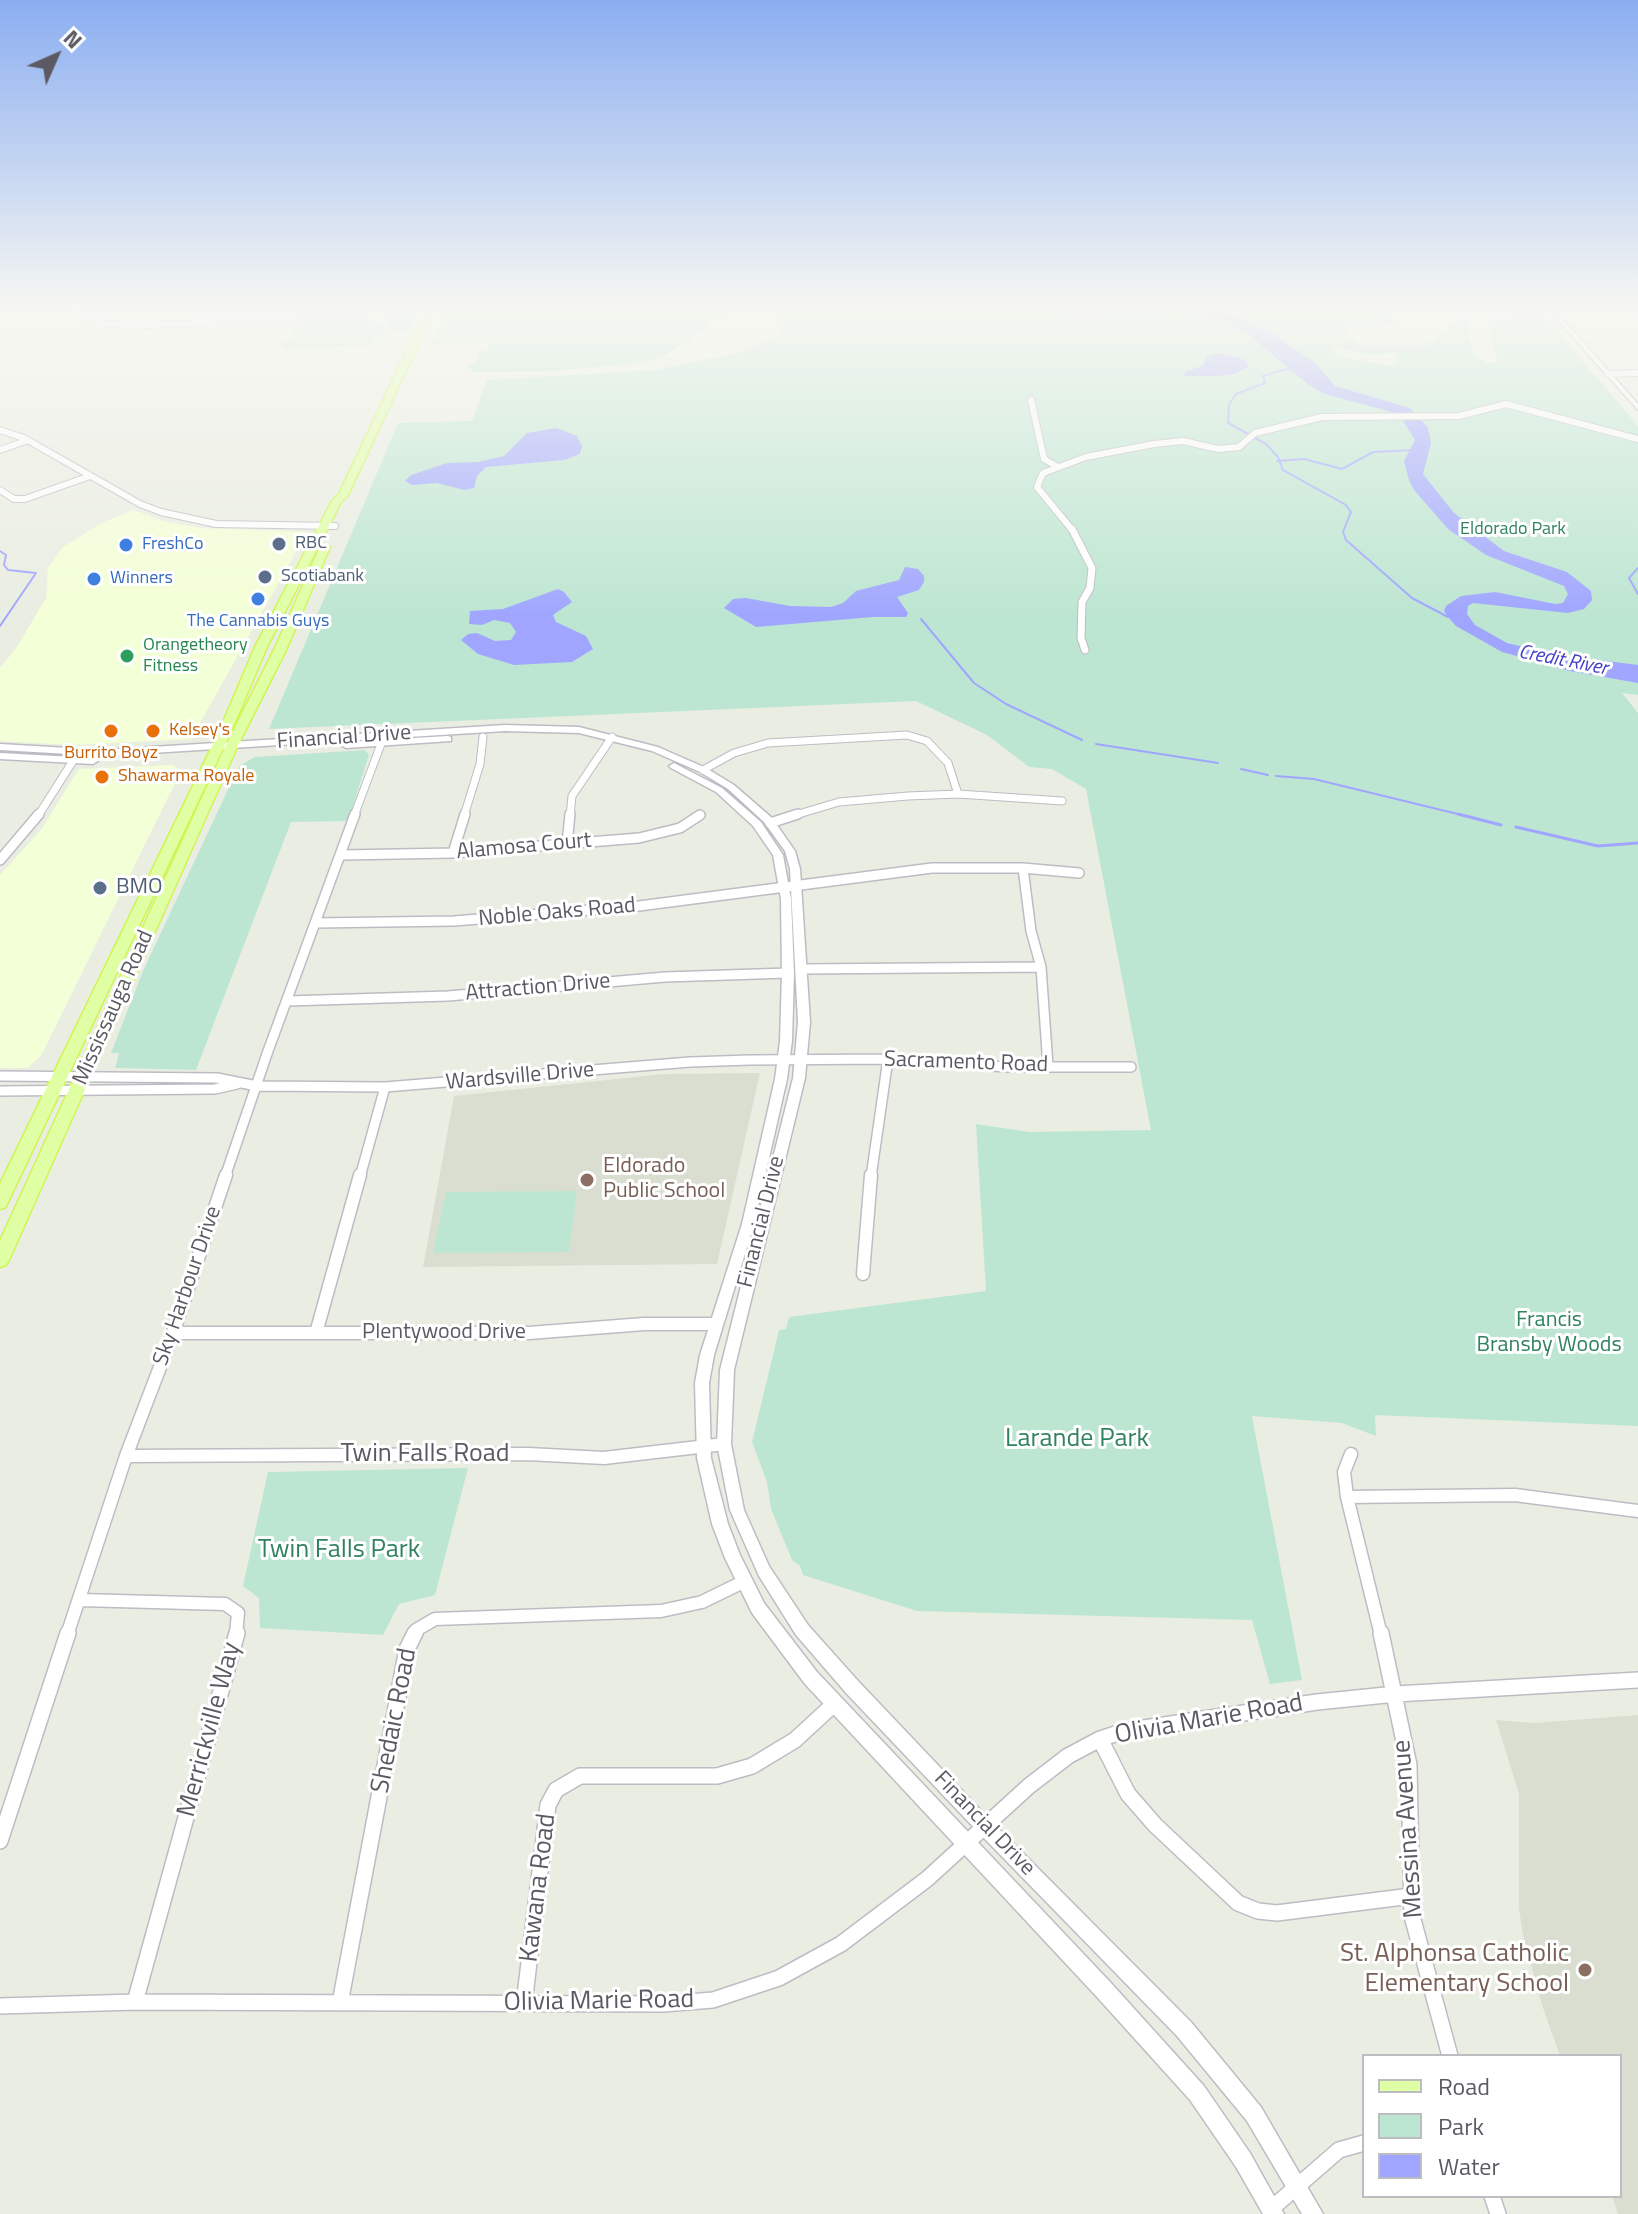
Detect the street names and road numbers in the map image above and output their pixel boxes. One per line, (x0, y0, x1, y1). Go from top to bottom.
street label: Financial Drive (276, 720, 412, 756)
street label: Alamosa Court (455, 828, 593, 866)
street label: Noble Oaks Road (477, 893, 637, 933)
street label: Mississauga Road (68, 927, 160, 1089)
street label: Attraction Drive (464, 969, 612, 1007)
street label: Sacramento Road (883, 1047, 1049, 1079)
street label: Wardsville Drive (445, 1057, 595, 1097)
street label: Financial Drive (733, 1154, 791, 1290)
street label: Sky Harbour Drive (148, 1203, 228, 1369)
street label: Plentywood Drive (362, 1320, 526, 1346)
street label: Twin Falls Road (340, 1439, 510, 1471)
street label: Merrickville Way (172, 1639, 248, 1821)
street label: Shedaic Road (366, 1646, 424, 1796)
street label: Olivia Marie Road (1112, 1688, 1306, 1752)
street label: Messina Avenue (1387, 1739, 1431, 1919)
street label: Financial Drive (928, 1766, 1040, 1882)
street label: Kawana Road (514, 1812, 564, 1964)
street label: Olivia Marie Road (503, 1985, 695, 2019)

